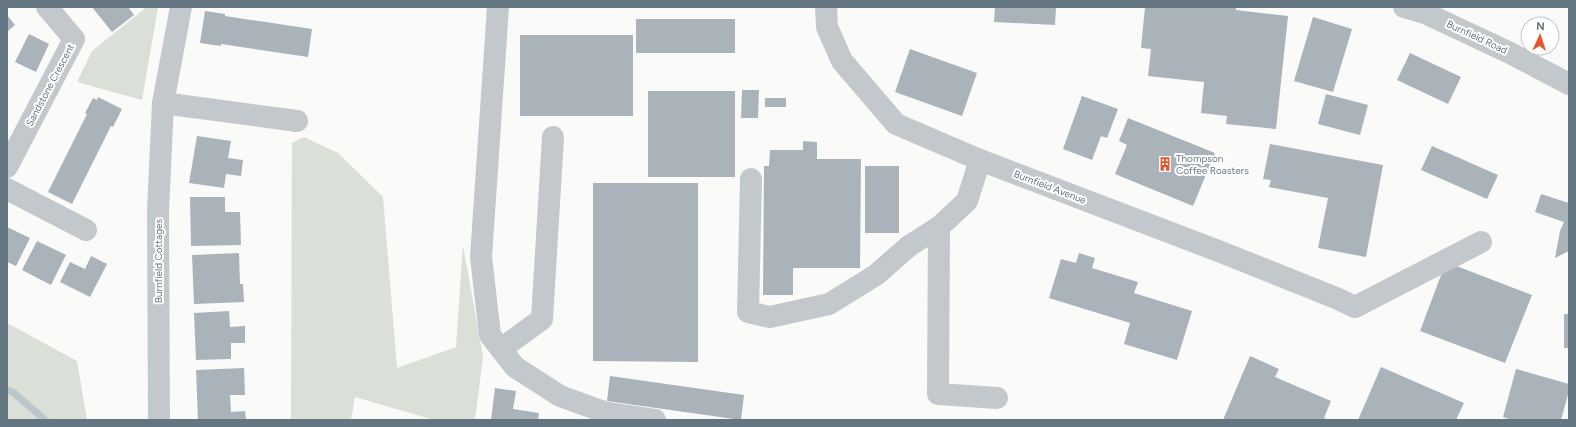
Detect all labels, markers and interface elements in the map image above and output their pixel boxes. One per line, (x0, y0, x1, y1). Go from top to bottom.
north arrow (1520, 16, 1560, 56)
street label: Burnfield Road (1444, 17, 1510, 57)
text: N (1536, 20, 1545, 33)
street label: Sandstone Crescent (23, 41, 77, 128)
place label: Thompson Coffee Roasters (1176, 152, 1249, 177)
building icon: Thompson Coffee Roasters (1157, 156, 1173, 172)
street label: Burnfield Avenue (1012, 167, 1089, 207)
street label: Burnfield Cottages (152, 219, 165, 303)

